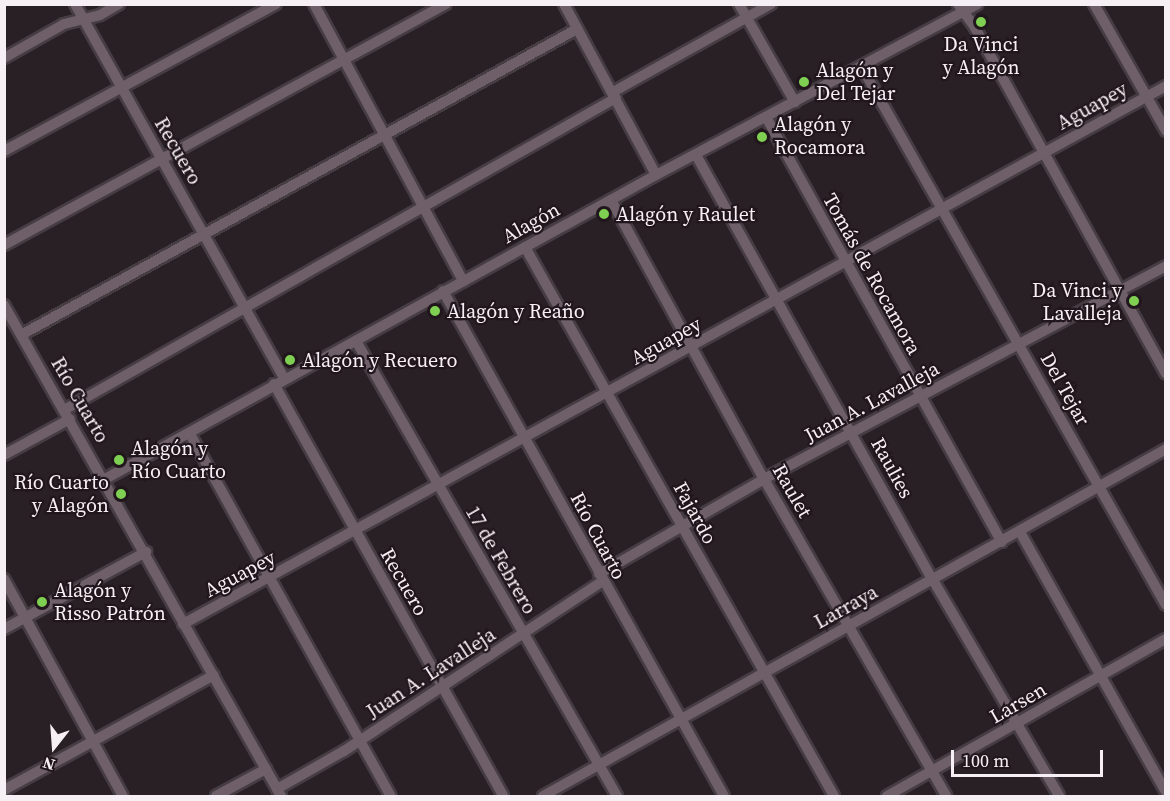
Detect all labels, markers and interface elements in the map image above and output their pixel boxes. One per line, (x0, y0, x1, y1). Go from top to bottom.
marker: Da Vinci y Alagón (974, 15, 988, 29)
place label: Da Vinci y Alagón (942, 32, 1020, 79)
place label: Alagón y Del Tejar (816, 58, 896, 105)
marker: Alagón y Del Tejar (797, 75, 811, 89)
street label: Aguapey (1053, 77, 1131, 135)
street label: Recuero (149, 113, 207, 189)
place label: Alagón y Rocamora (774, 113, 865, 160)
marker: Alagón y Rocamora (755, 130, 769, 144)
street label: Tomás de Rocamora (818, 189, 926, 359)
street label: Alagón (498, 197, 564, 249)
place label: Alagón y Raulet (616, 202, 755, 226)
marker: Alagón y Raulet (597, 207, 611, 221)
place label: Da Vinci y Lavalleja (1031, 278, 1122, 325)
marker: Da Vinci y Lavalleja (1127, 294, 1141, 308)
place label: Alagón y Reaño (447, 299, 585, 323)
marker: Alagón y Reaño (428, 304, 442, 318)
street label: Aguapey (627, 312, 705, 370)
place label: Alagón y Recuero (302, 348, 458, 372)
street label: Del Tejar (1035, 348, 1095, 430)
street label: Río Cuarto (46, 353, 114, 447)
marker: Alagón y Recuero (283, 353, 297, 367)
street label: Juan A. Lavalleja (801, 356, 943, 448)
street label: Raulies (866, 433, 918, 503)
place label: Alagón y Río Cuarto (131, 436, 226, 483)
marker: Alagón y Río Cuarto (112, 453, 126, 467)
street label: Raulet (767, 460, 817, 522)
place label: Río Cuarto y Alagón (14, 470, 109, 517)
street label: Fajardo (668, 478, 722, 548)
marker: Río Cuarto y Alagón (114, 487, 128, 501)
street label: Río Cuarto (565, 488, 631, 584)
street label: 17 de Febrero (460, 502, 542, 618)
street label: Recuero (375, 544, 433, 620)
street label: Aguapey (200, 545, 280, 603)
place label: Alagón y Risso Patrón (54, 578, 166, 625)
street label: Larraya (810, 580, 882, 634)
marker: Alagón y Risso Patrón (35, 595, 49, 609)
street label: Juan A. Lavalleja (362, 622, 500, 724)
street label: Larsen (985, 677, 1051, 729)
north arrow (24, 717, 84, 777)
scale bar (954, 738, 1106, 776)
text: 100 m (962, 748, 1009, 773)
text: N (40, 752, 58, 776)

